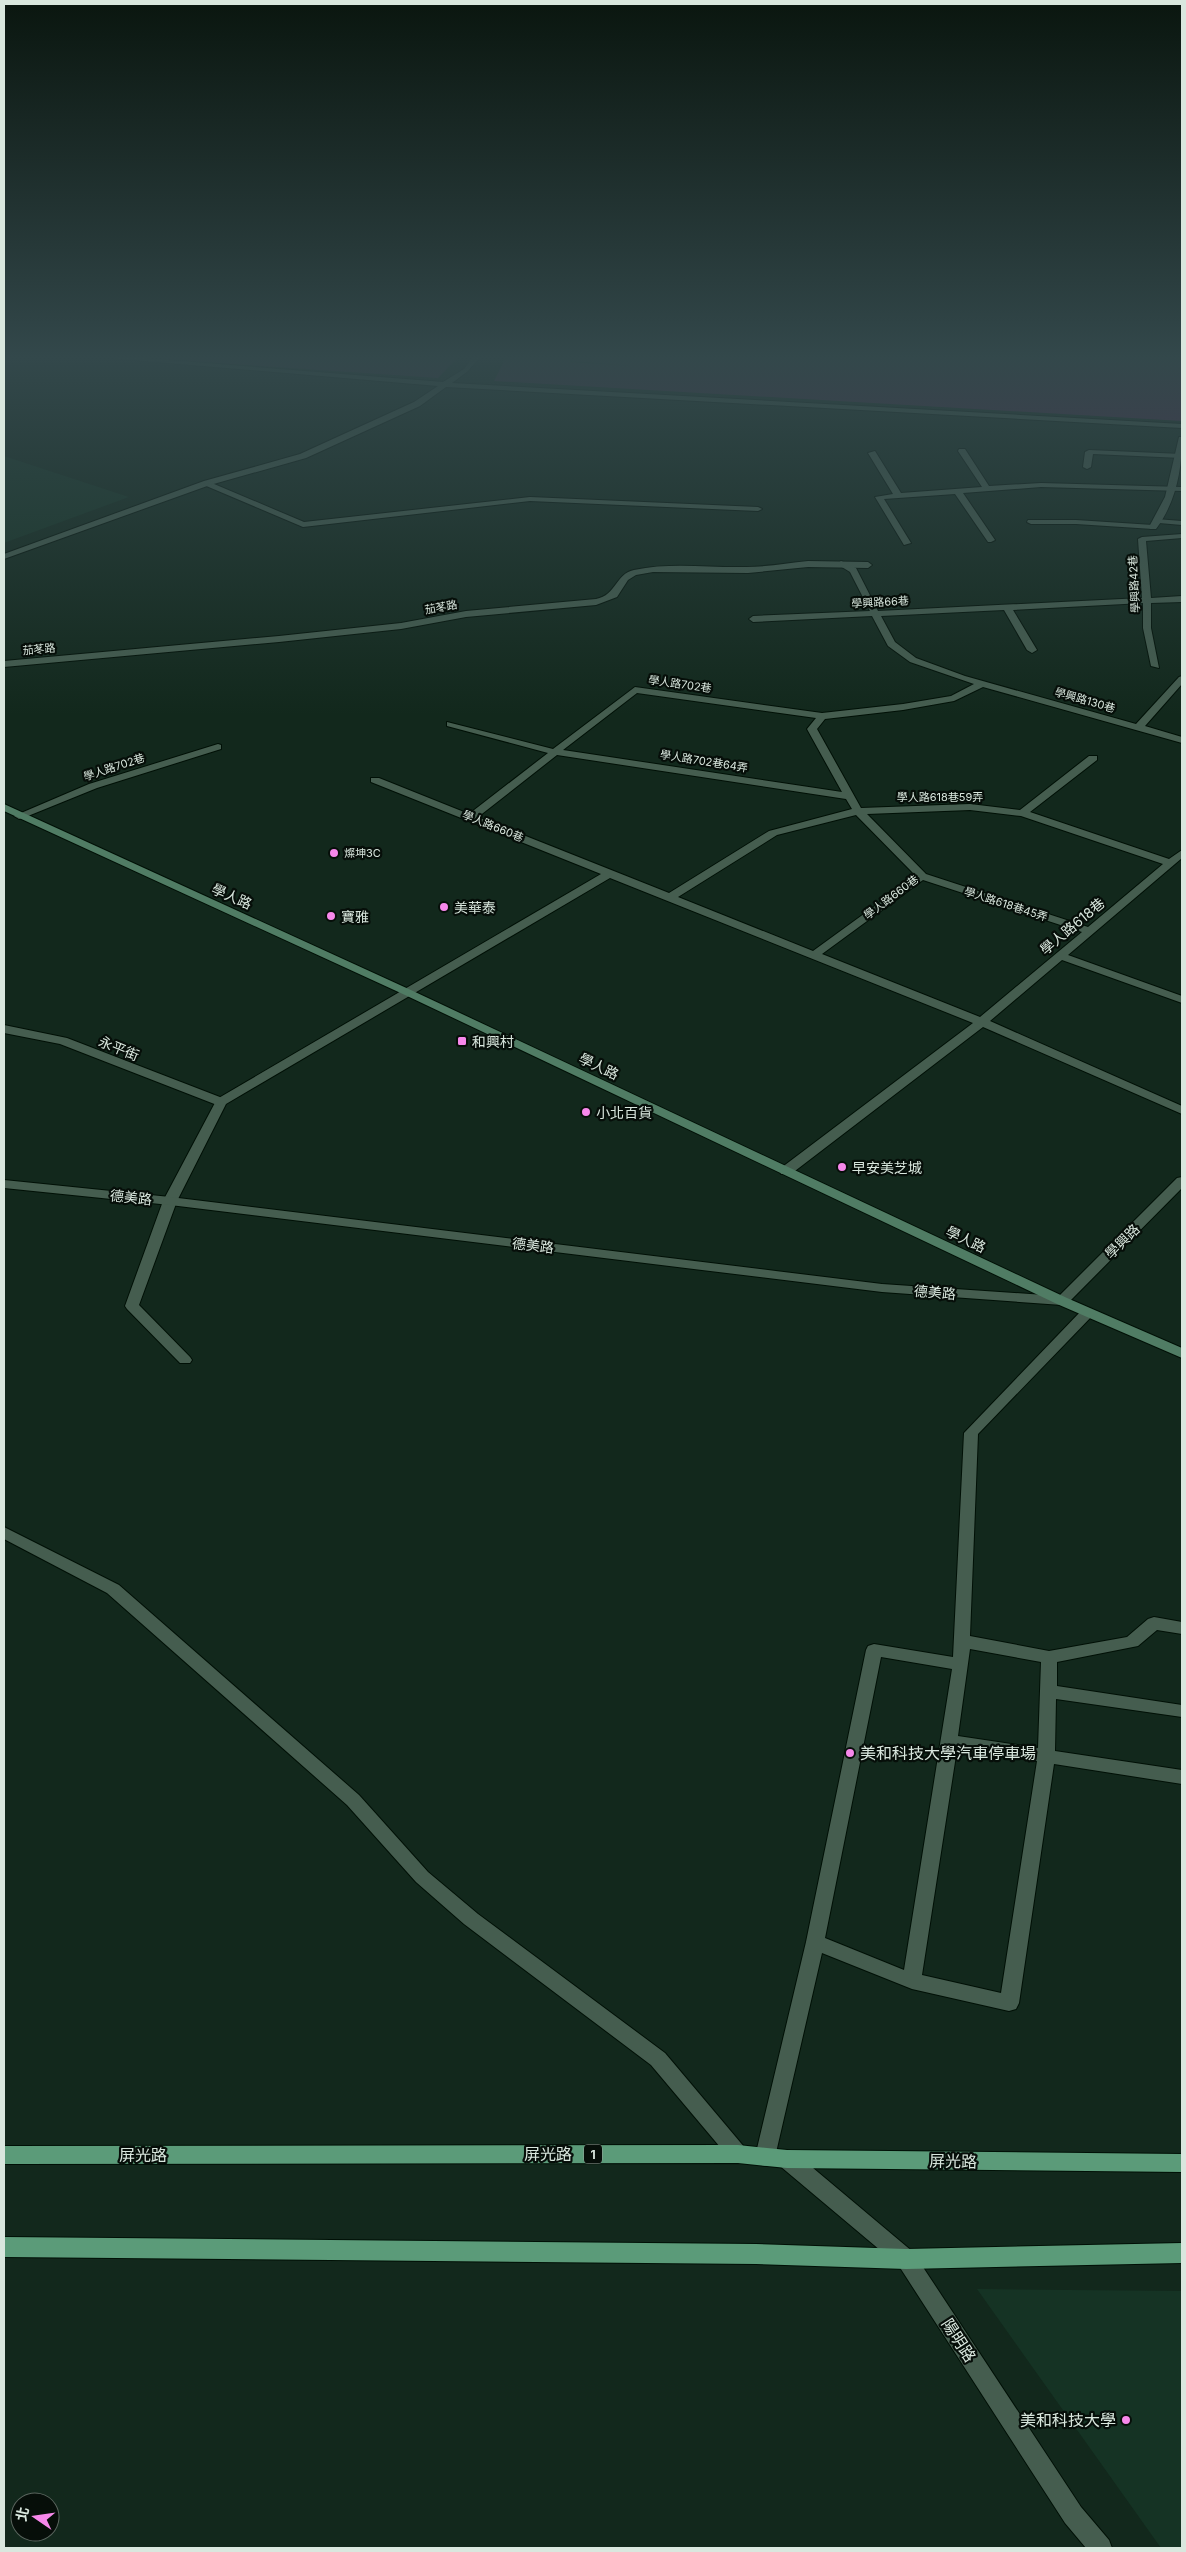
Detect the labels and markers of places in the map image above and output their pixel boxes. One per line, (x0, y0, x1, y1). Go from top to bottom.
place label: 燦坤3C (344, 846, 381, 860)
marker: 燦坤3C (328, 847, 340, 859)
place label: 美華泰 (454, 899, 496, 916)
marker: 美華泰 (438, 901, 450, 913)
place label: 寶雅 (341, 908, 369, 925)
marker: 寶雅 (325, 910, 337, 922)
place label: 和興村 (472, 1033, 514, 1050)
marker: 和興村 (456, 1035, 468, 1047)
place label: 小北百貨 (596, 1104, 652, 1121)
marker: 小北百貨 (580, 1106, 592, 1118)
place label: 早安美芝城 (852, 1159, 922, 1176)
marker: 早安美芝城 (836, 1161, 848, 1173)
place label: 美和科技大學汽車停車場 (860, 1743, 1036, 1763)
marker: 美和科技大學汽車停車場 (844, 1747, 856, 1759)
place label: 美和科技大學 (1020, 2410, 1116, 2430)
marker: 美和科技大學 (1120, 2414, 1132, 2426)

